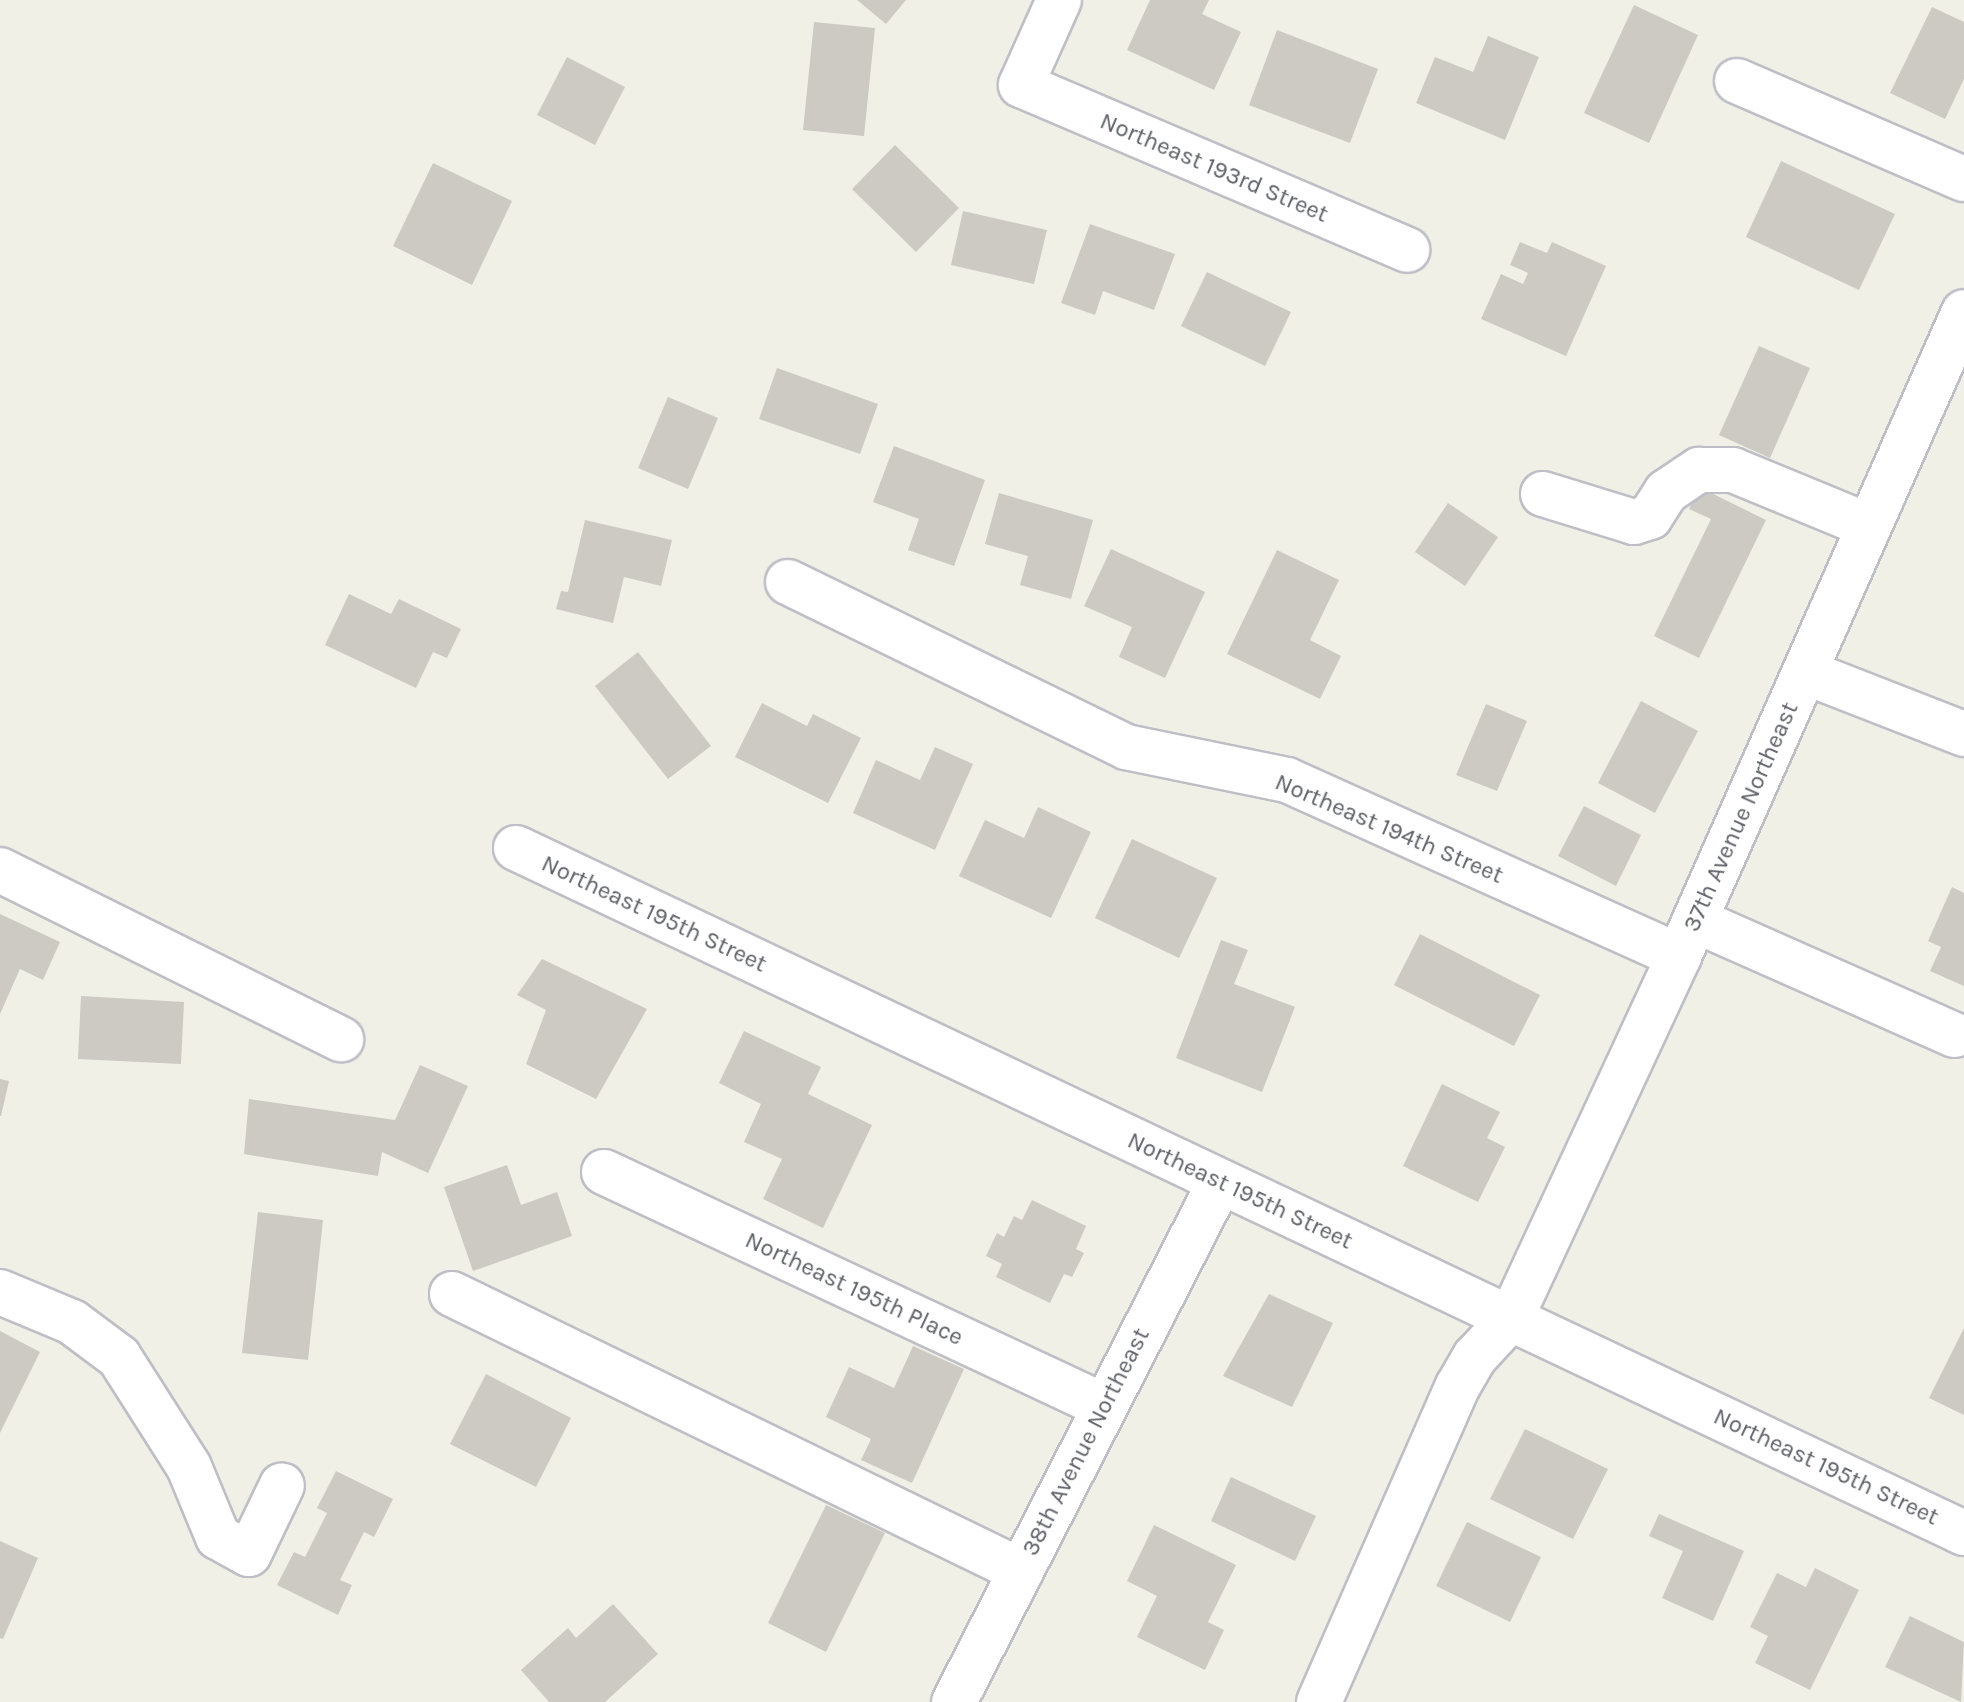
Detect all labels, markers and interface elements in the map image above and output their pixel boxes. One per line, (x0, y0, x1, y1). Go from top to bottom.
street label: Northeast 193rd Street (1096, 107, 1332, 229)
street label: 37th Avenue Northeast (1677, 698, 1805, 936)
street label: Northeast 194th Street (1271, 768, 1507, 890)
street label: Northeast 195th Street (537, 849, 771, 979)
street label: Northeast 195th Street (1123, 1126, 1357, 1256)
street label: Northeast 195th Place (740, 1226, 968, 1352)
street label: 38th Avenue Northeast (1016, 1323, 1156, 1561)
street label: Northeast 195th Street (1709, 1402, 1943, 1532)

